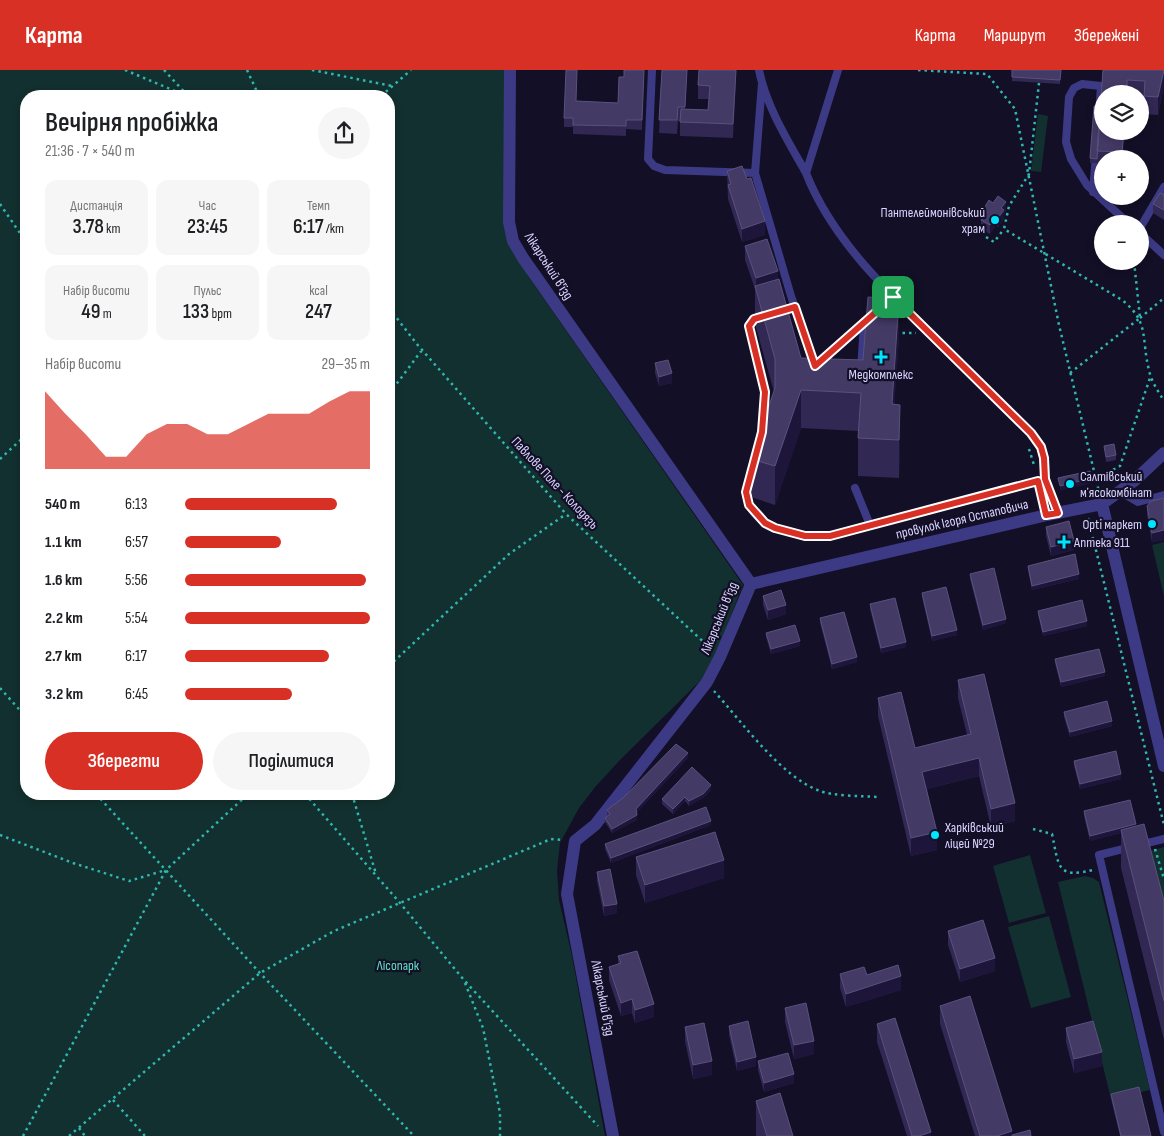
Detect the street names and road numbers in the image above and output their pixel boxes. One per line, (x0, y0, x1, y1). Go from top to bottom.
street label: Лікарський в'їзд (520, 228, 577, 303)
street label: Павлове Поле - Колодязь (508, 433, 602, 533)
street label: провулок Ігоря Остаповича (894, 495, 1030, 543)
street label: Лікарський в'їзд (696, 579, 741, 658)
street label: Лікарський в'їзд (587, 958, 619, 1037)

